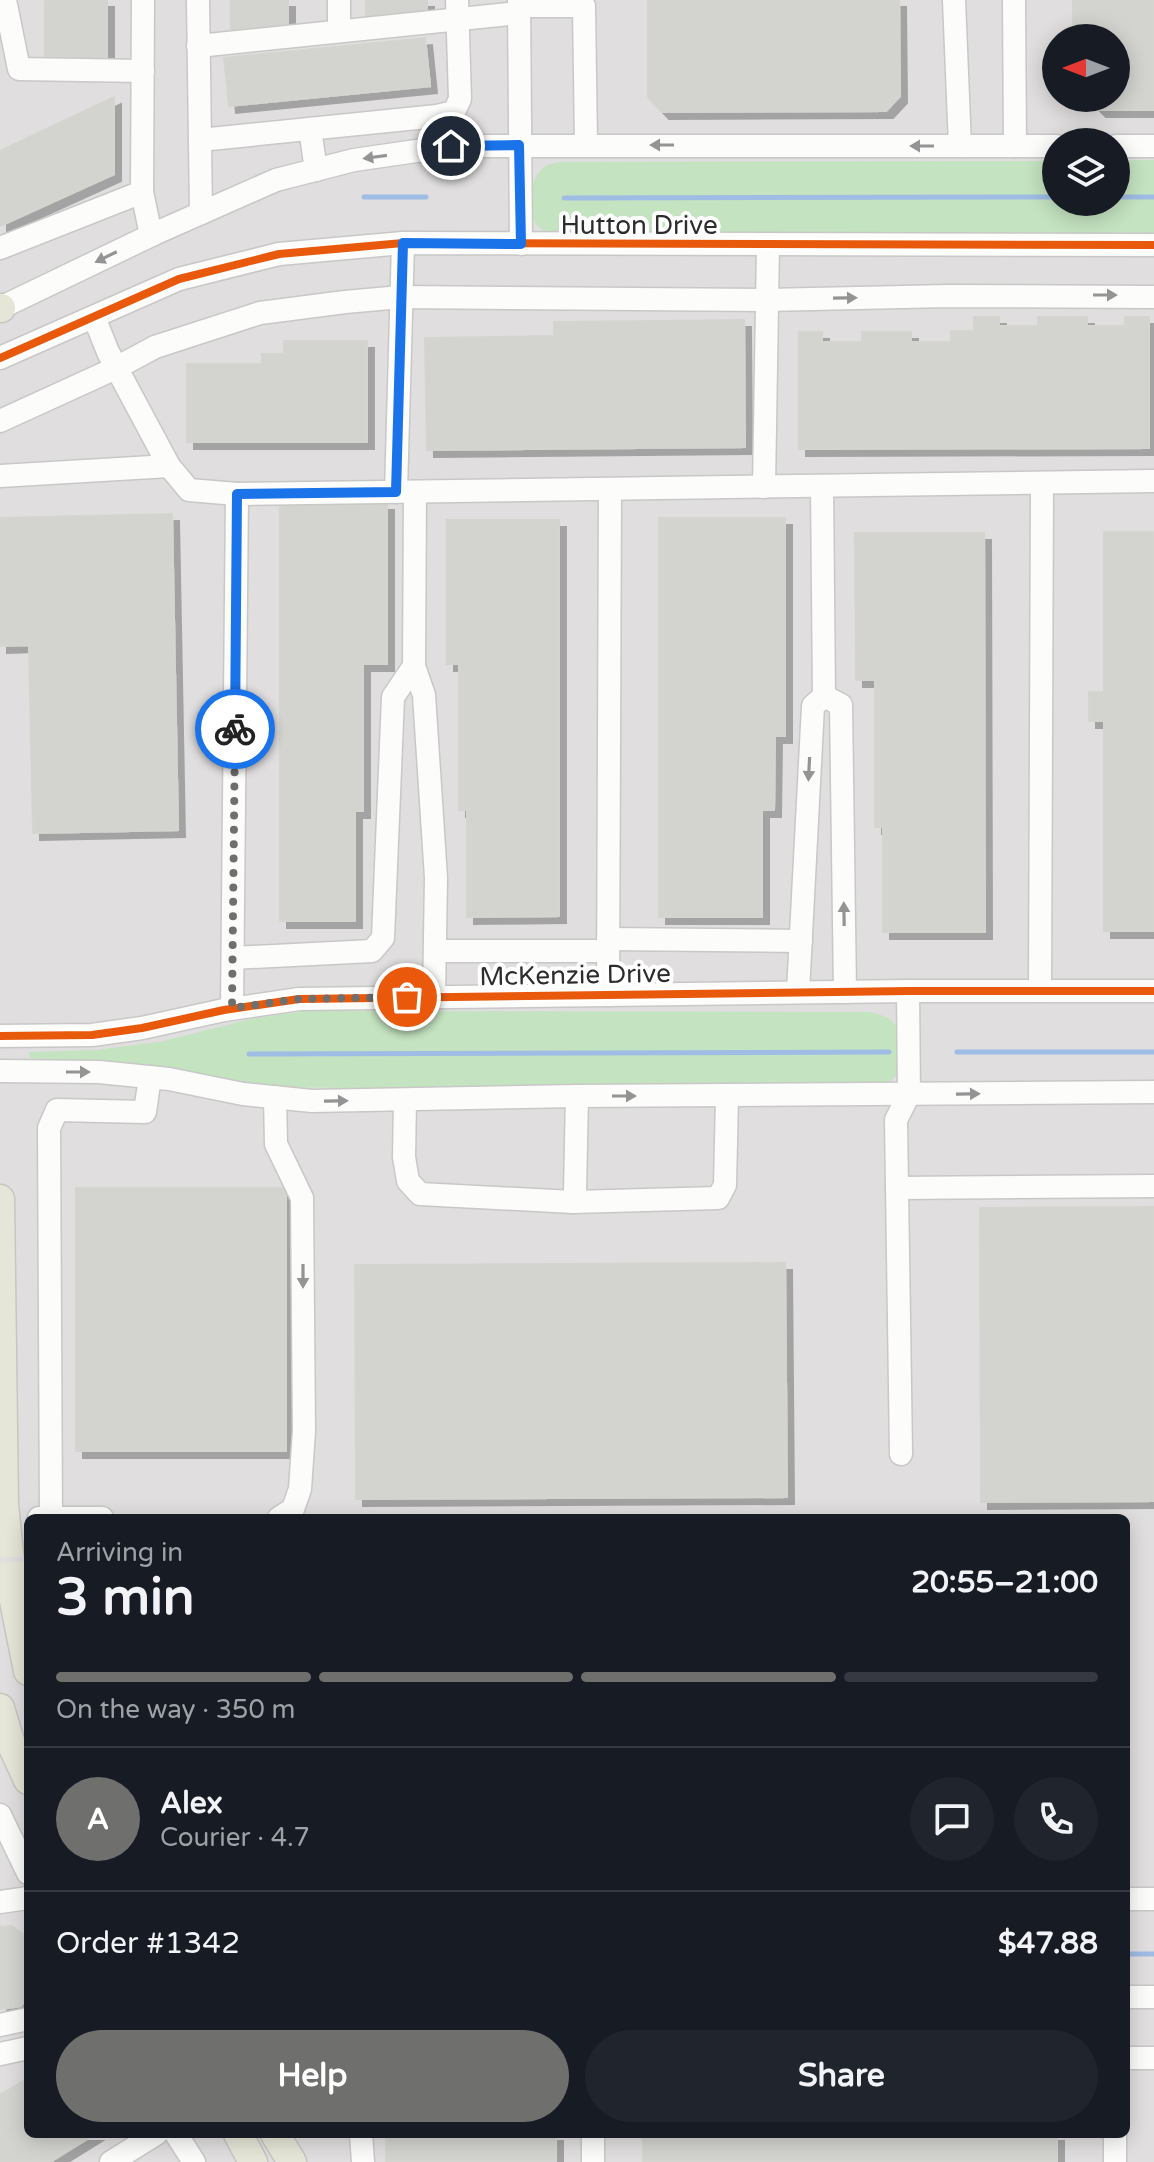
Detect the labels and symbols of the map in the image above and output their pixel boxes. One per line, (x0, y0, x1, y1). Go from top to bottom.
north arrow (1042, 24, 1130, 112)
pin (417, 112, 485, 180)
one-way arrow (649, 139, 674, 151)
one-way arrow (909, 140, 934, 152)
one-way arrow (362, 151, 387, 164)
street label: Hutton Drive (560, 210, 718, 241)
one-way arrow (95, 250, 118, 264)
one-way arrow (1093, 289, 1118, 302)
one-way arrow (833, 292, 858, 305)
courier (195, 689, 275, 769)
one-way arrow (803, 757, 816, 782)
one-way arrow (838, 901, 850, 926)
street label: McKenzie Drive (479, 958, 671, 992)
pin (373, 963, 441, 1031)
one-way arrow (66, 1066, 91, 1078)
one-way arrow (956, 1088, 981, 1100)
one-way arrow (612, 1090, 637, 1103)
one-way arrow (324, 1095, 349, 1107)
one-way arrow (297, 1264, 309, 1289)

